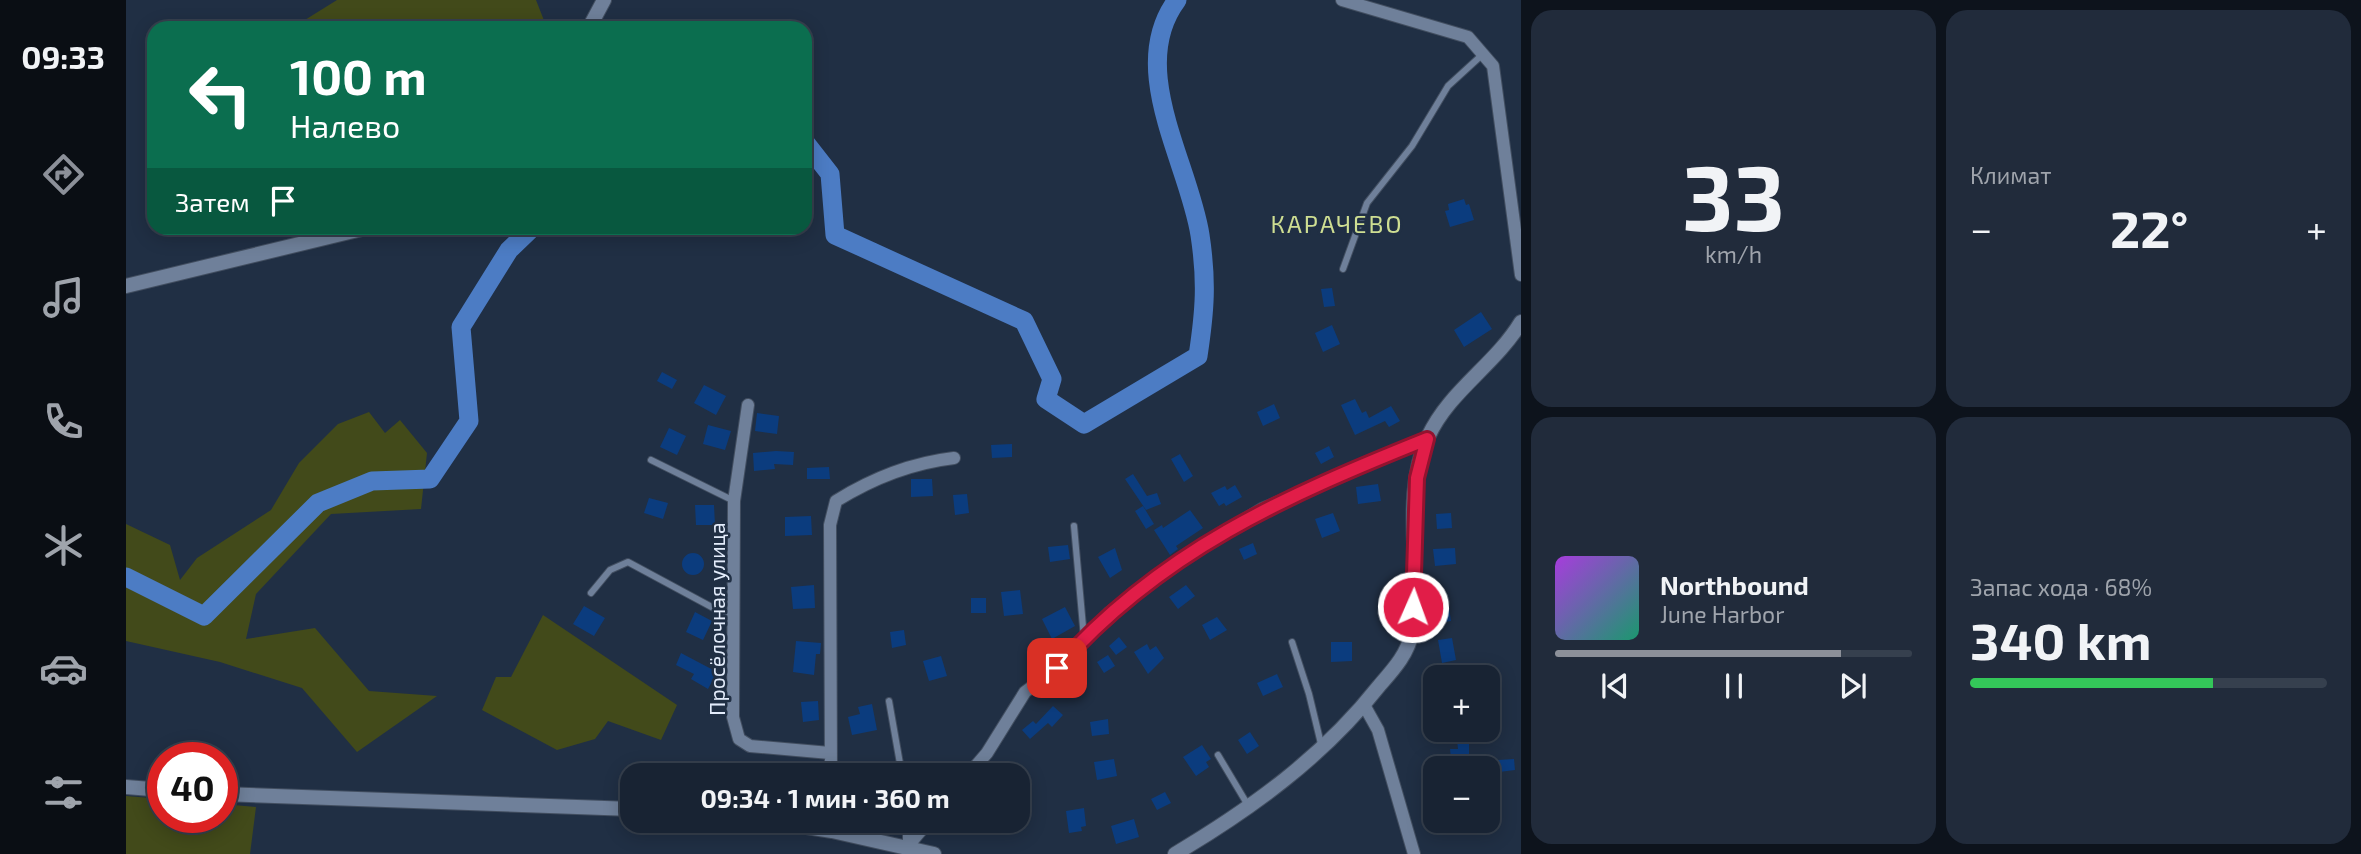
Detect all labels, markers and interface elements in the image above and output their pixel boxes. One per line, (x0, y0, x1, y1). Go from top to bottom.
text: 09:33 (21, 37, 105, 75)
text: 100 m (290, 46, 427, 105)
icon: left (175, 49, 266, 140)
text: Налево (290, 106, 400, 144)
text: 33 (1682, 140, 1785, 249)
icon: directions (39, 150, 88, 199)
text: Климат (1970, 161, 2051, 189)
icon: arrive (264, 182, 302, 220)
text: Затем (175, 186, 250, 217)
text: 22° (2110, 196, 2188, 258)
text: − (1970, 205, 1992, 251)
text: + (2306, 205, 2327, 251)
district label: КАРАЧЕВО (1271, 209, 1403, 238)
text: km/h (1705, 240, 1762, 268)
icon: music (39, 273, 88, 322)
icon: phone (39, 397, 88, 446)
icon: climate (39, 521, 88, 570)
street label: Просёлочная улица (704, 522, 730, 716)
text: Northbound (1660, 569, 1809, 600)
position arrow (1376, 570, 1450, 644)
text: Запас хода · 68% (1970, 573, 2152, 601)
text: June Harbor (1660, 600, 1784, 628)
text: 340 km (1970, 608, 2152, 670)
pin (1027, 638, 1087, 698)
icon: car (39, 644, 88, 693)
icon: arrive (1038, 649, 1076, 687)
map controls (1423, 665, 1500, 833)
button: + (1423, 665, 1500, 742)
icon: previous (1596, 667, 1634, 705)
icon: pause (1715, 667, 1753, 705)
icon: next (1834, 667, 1872, 705)
speed limit sign: 40 (147, 742, 238, 833)
button: − (1423, 756, 1500, 833)
icon: filters (39, 768, 88, 817)
text: 09:34 · 1 мин · 360 m (700, 782, 950, 813)

